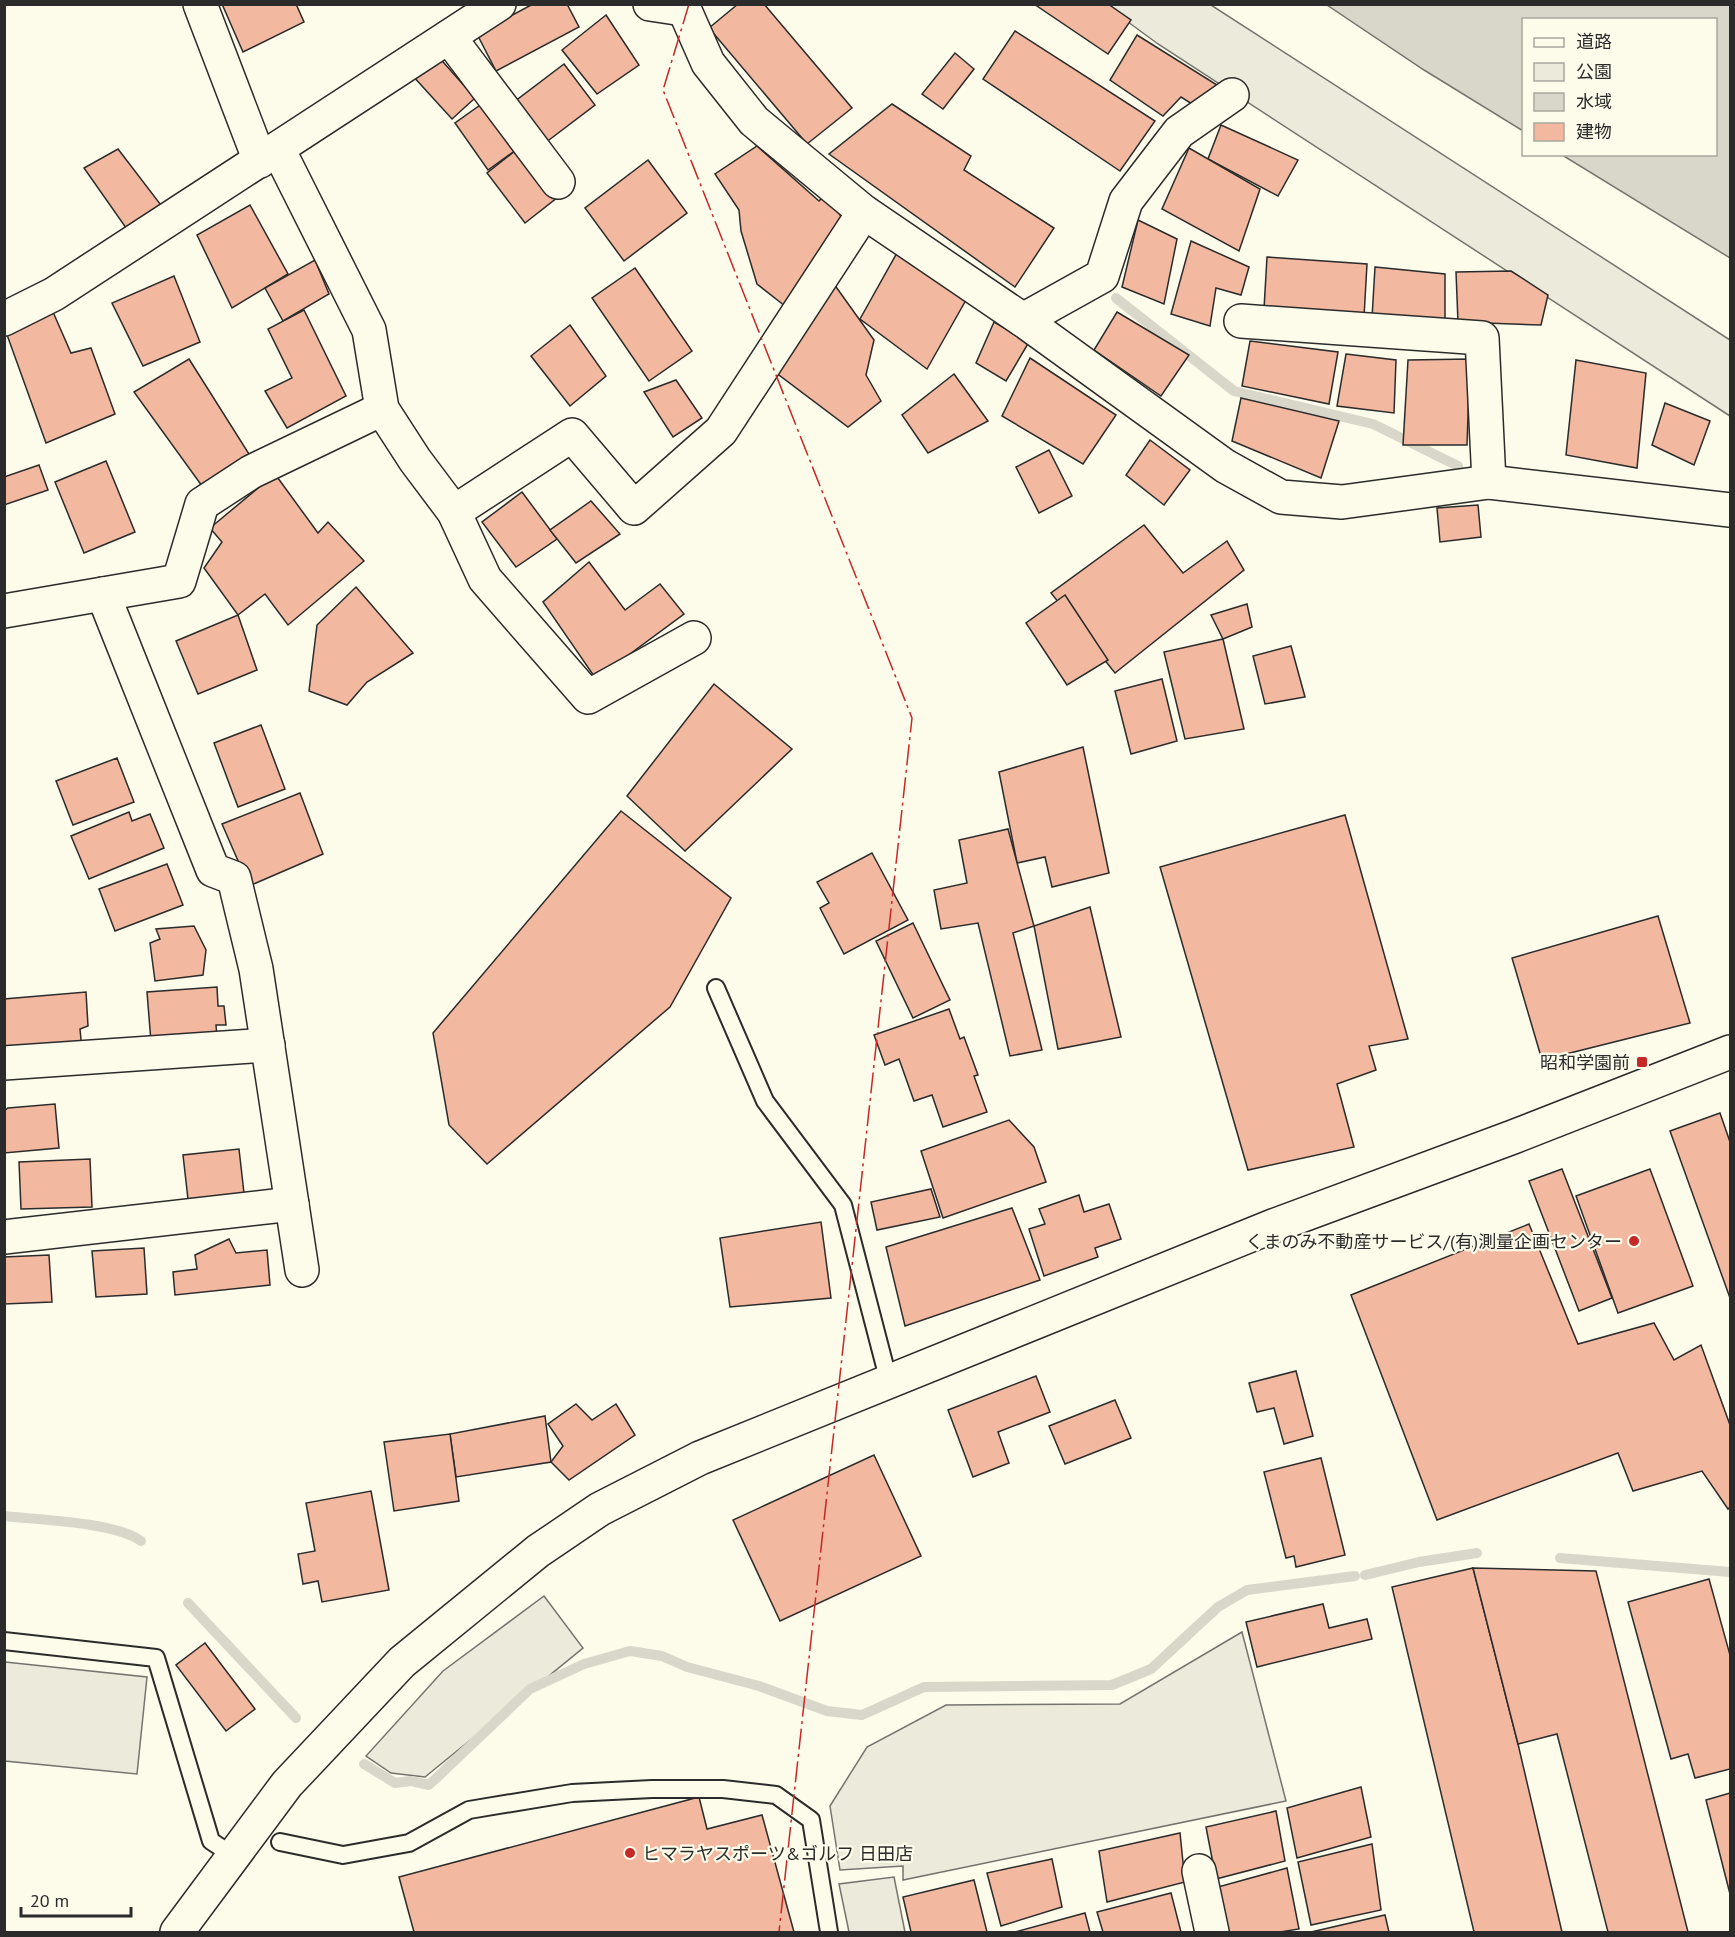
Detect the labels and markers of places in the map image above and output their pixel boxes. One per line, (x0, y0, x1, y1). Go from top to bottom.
place label: 昭和学園前 (1540, 1051, 1630, 1074)
marker: 昭和学園前 (1635, 1055, 1649, 1069)
place label: くまのみ不動産サービス/(有)測量企画センター (1246, 1230, 1622, 1253)
marker: くまのみ不動産サービス/(有)測量企画センター (1627, 1234, 1641, 1248)
place label: ヒマラヤスポーツ&ゴルフ 日田店 (642, 1842, 913, 1865)
marker: ヒマラヤスポーツ&ゴルフ 日田店 (623, 1846, 637, 1860)

